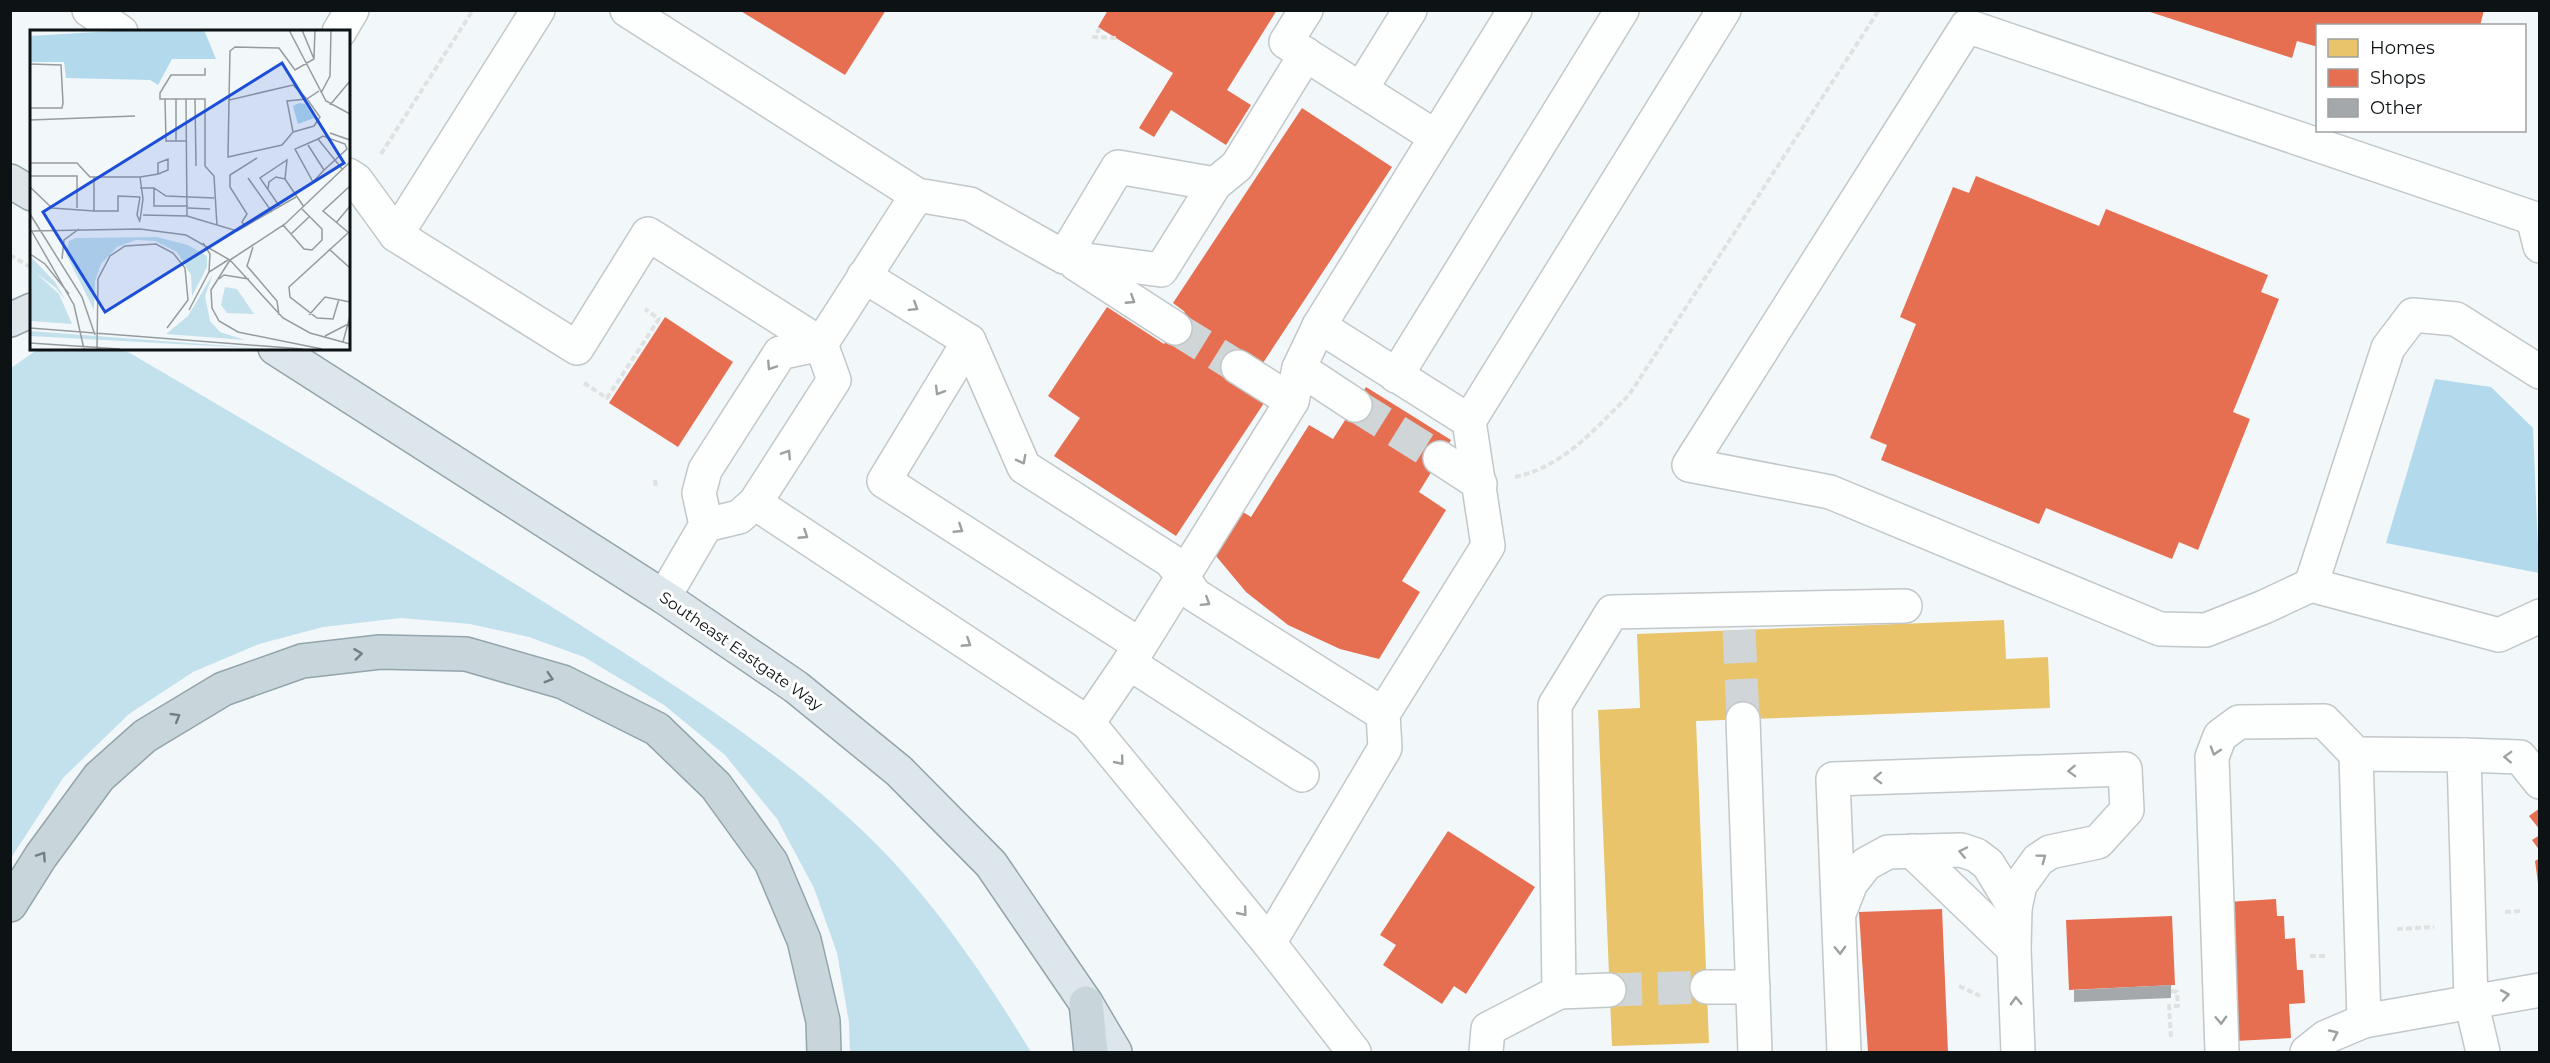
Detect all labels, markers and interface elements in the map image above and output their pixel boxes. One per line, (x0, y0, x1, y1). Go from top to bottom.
legend (2316, 24, 2526, 132)
inset map (30, 30, 350, 350)
text: Homes (2370, 37, 2435, 59)
text: Shops (2370, 67, 2426, 89)
text: Other (2370, 97, 2423, 119)
one-way arrow (1125, 292, 1135, 304)
one-way arrow (908, 299, 918, 311)
one-way arrow (768, 360, 779, 371)
one-way arrow (934, 385, 946, 395)
one-way arrow (780, 450, 791, 461)
one-way arrow (1015, 454, 1026, 464)
one-way arrow (953, 522, 963, 534)
one-way arrow (798, 528, 809, 539)
street label: Southeast Eastgate Way (656, 587, 826, 715)
one-way arrow (1200, 595, 1211, 606)
one-way arrow (960, 636, 971, 647)
one-way arrow (353, 648, 362, 661)
one-way arrow (543, 671, 554, 683)
one-way arrow (170, 713, 180, 725)
one-way arrow (2210, 745, 2222, 756)
one-way arrow (2503, 751, 2512, 763)
one-way arrow (1112, 755, 1123, 766)
one-way arrow (2068, 765, 2077, 777)
one-way arrow (1873, 771, 1882, 784)
one-way arrow (1958, 846, 1968, 859)
one-way arrow (35, 851, 46, 862)
one-way arrow (2036, 855, 2047, 866)
one-way arrow (1236, 905, 1247, 916)
one-way arrow (1834, 946, 1847, 955)
one-way arrow (2500, 989, 2510, 1002)
one-way arrow (2010, 996, 2022, 1005)
one-way arrow (2214, 1016, 2227, 1025)
one-way arrow (2327, 1029, 2338, 1041)

